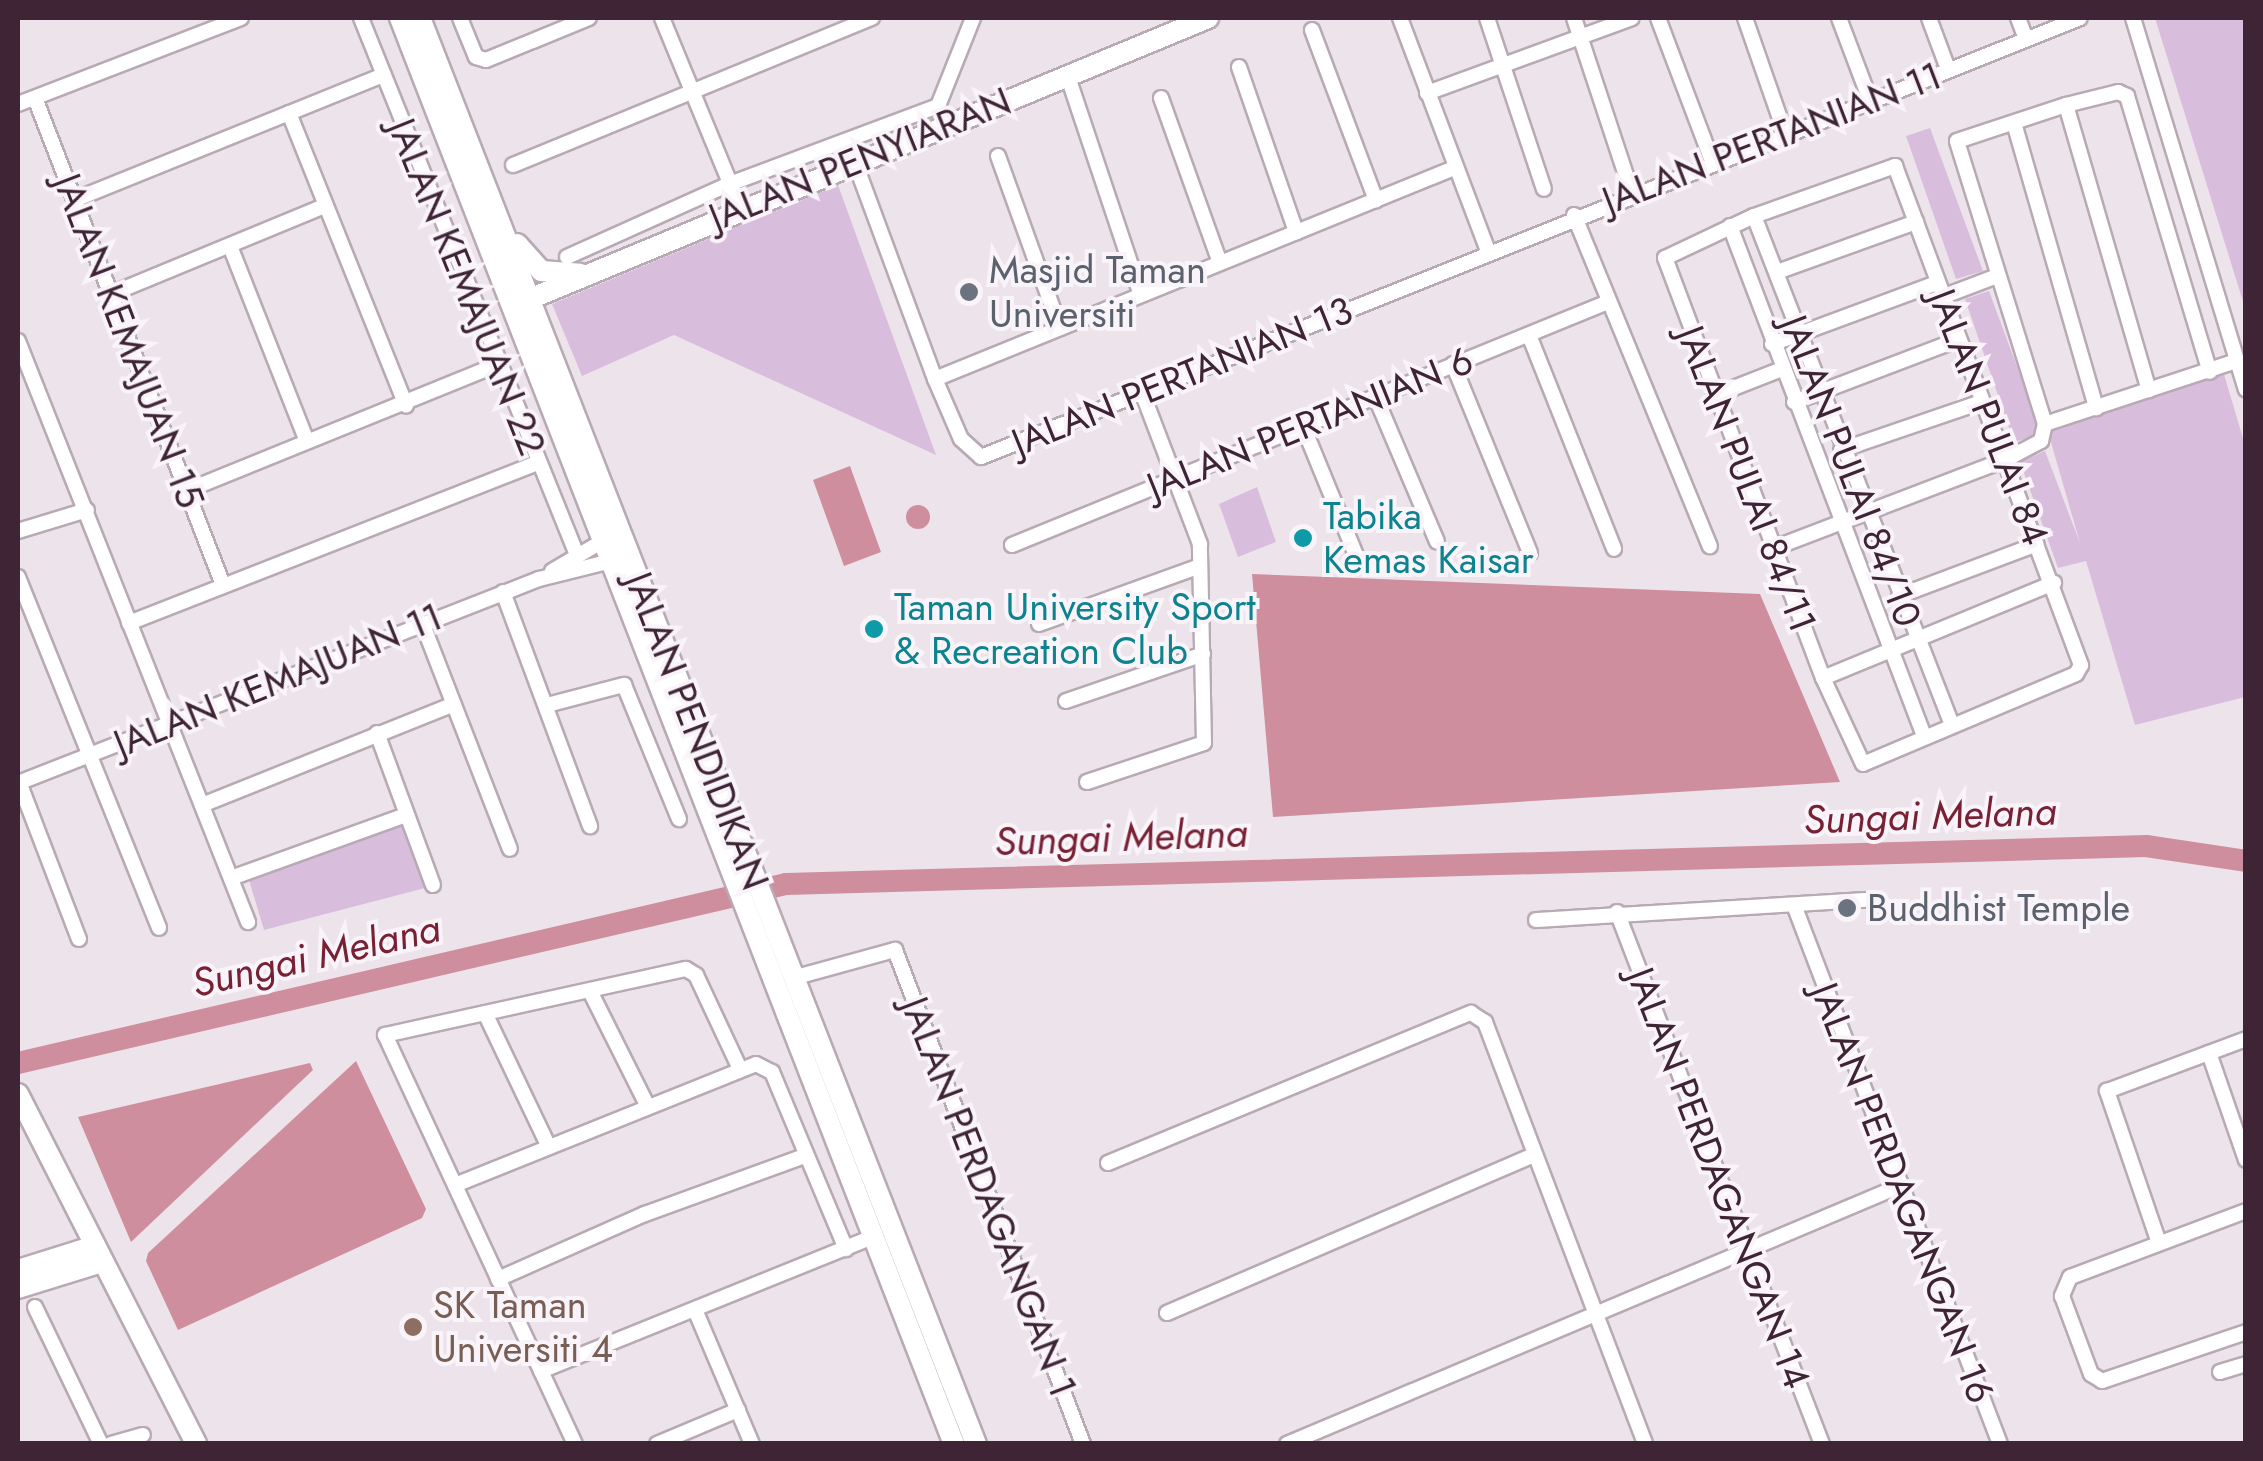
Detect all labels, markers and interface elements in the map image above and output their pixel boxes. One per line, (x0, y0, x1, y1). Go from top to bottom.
street label: JALAN PERTANIAN 11 (1596, 52, 1948, 224)
street label: JALAN PENYIARAN (703, 78, 1017, 240)
street label: JALAN KEMAJUAN 22 (379, 112, 555, 462)
street label: JALAN KEMAJUAN 15 (44, 168, 214, 514)
place label: Masjid Taman Universiti (989, 247, 1206, 336)
marker: Masjid Taman Universiti (958, 281, 980, 303)
street label: JALAN PULAI 84 (1919, 283, 2059, 551)
street label: JALAN PERTANIAN 13 (1005, 287, 1359, 465)
street label: JALAN PULAI 84/10 (1771, 309, 1931, 633)
street label: JALAN PULAI 84/11 (1668, 320, 1826, 638)
street label: JALAN PERTANIAN 6 (1141, 337, 1479, 509)
place label: Tabika Kemas Kaisar (1323, 493, 1534, 582)
marker: Tabika Kemas Kaisar (1292, 527, 1314, 549)
street label: JALAN PENDIDIKAN (616, 566, 778, 896)
place label: Taman University Sport & Recreation Club (894, 584, 1256, 674)
street label: JALAN KEMAJUAN 11 (107, 593, 449, 767)
marker: Taman University Sport & Recreation Club (863, 618, 885, 640)
water label: Sungai Melana (1803, 787, 2057, 843)
water label: Sungai Melana (994, 809, 1248, 865)
place label: Buddhist Temple (1867, 885, 2130, 931)
marker: Buddhist Temple (1836, 897, 1858, 919)
water label: Sungai Melana (187, 903, 445, 1007)
street label: JALAN PERDAGANGAN 14 (1618, 961, 1820, 1395)
street label: JALAN PERDAGANGAN 16 (1802, 977, 2004, 1409)
street label: JALAN PERDAGANGAN 1 (892, 991, 1086, 1403)
place label: SK Taman Universiti 4 (433, 1282, 613, 1372)
marker: SK Taman Universiti 4 (402, 1316, 424, 1338)

